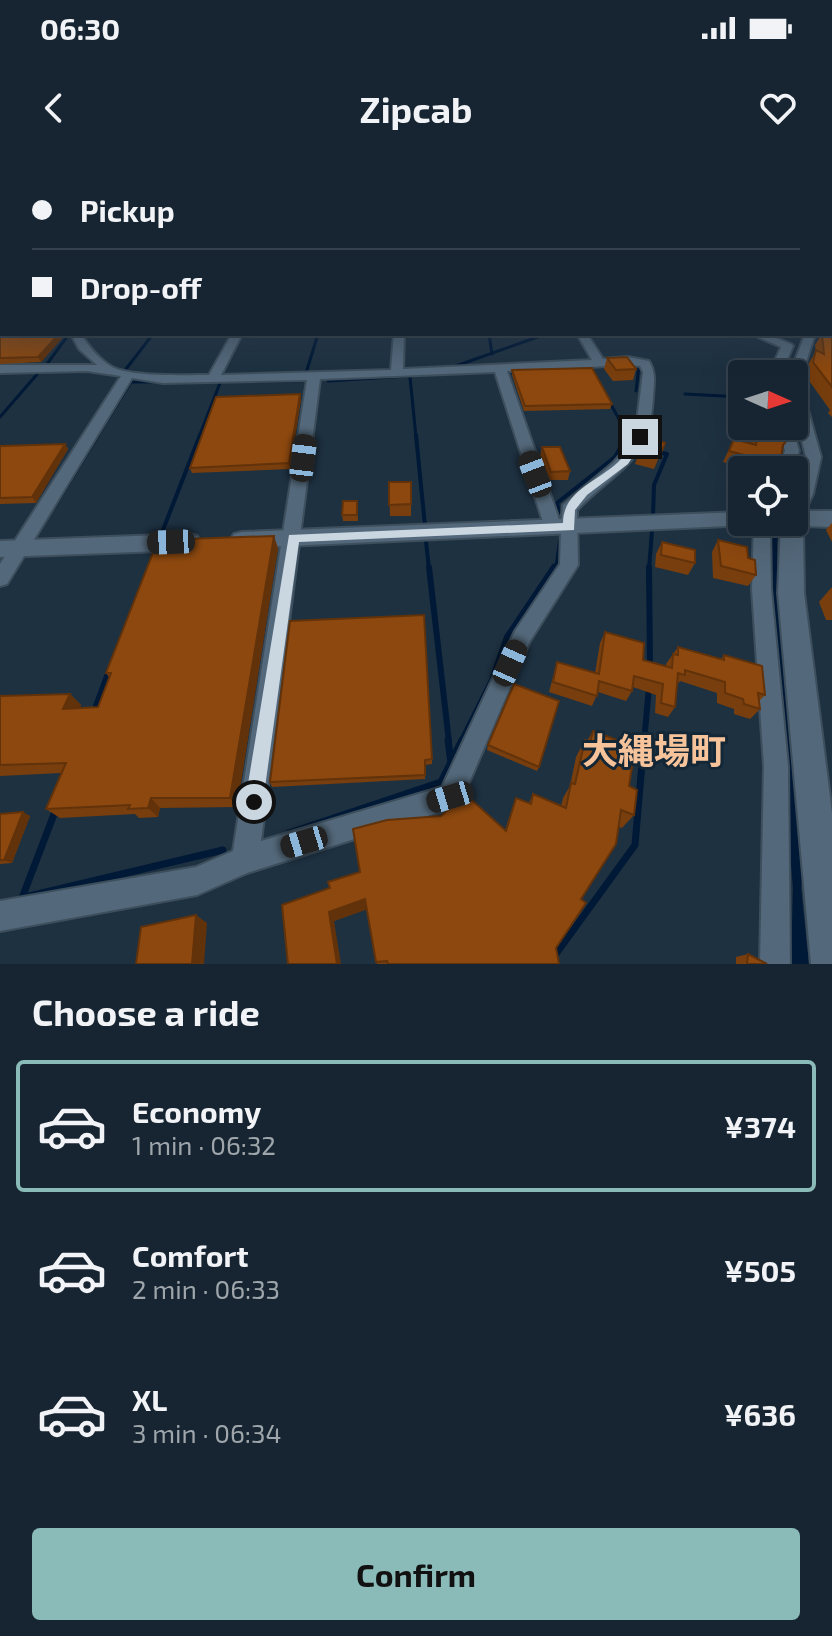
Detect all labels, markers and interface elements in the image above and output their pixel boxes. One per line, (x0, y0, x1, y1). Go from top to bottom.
text: 06:30 (40, 10, 120, 46)
icon: back (32, 86, 76, 130)
icon: heart (756, 86, 800, 130)
text: Zipcab (360, 87, 472, 130)
text: Pickup (80, 192, 175, 228)
text: Drop-off (80, 269, 202, 305)
north arrow (728, 360, 808, 440)
map controls (728, 360, 808, 536)
route end (622, 419, 658, 455)
car (288, 433, 318, 483)
car (515, 447, 555, 501)
button: locate (728, 456, 808, 536)
car (147, 529, 195, 555)
car (489, 636, 531, 690)
district label: 大縄場町 (582, 728, 726, 771)
car (424, 779, 476, 815)
route start (236, 784, 272, 820)
car (278, 824, 330, 860)
text: Choose a ride (32, 990, 260, 1033)
icon: car (36, 1090, 108, 1162)
text: Economy (132, 1093, 261, 1129)
text: ¥374 (724, 1108, 796, 1144)
text: 1 min · 06:32 (132, 1129, 276, 1160)
icon: car (36, 1234, 108, 1306)
text: Comfort (132, 1237, 249, 1273)
text: ¥505 (724, 1252, 796, 1288)
text: 2 min · 06:33 (132, 1273, 280, 1304)
icon: car (36, 1378, 108, 1450)
text: XL (132, 1381, 167, 1417)
text: ¥636 (724, 1396, 796, 1432)
text: 3 min · 06:34 (132, 1417, 281, 1448)
button: Confirm (32, 1528, 800, 1620)

